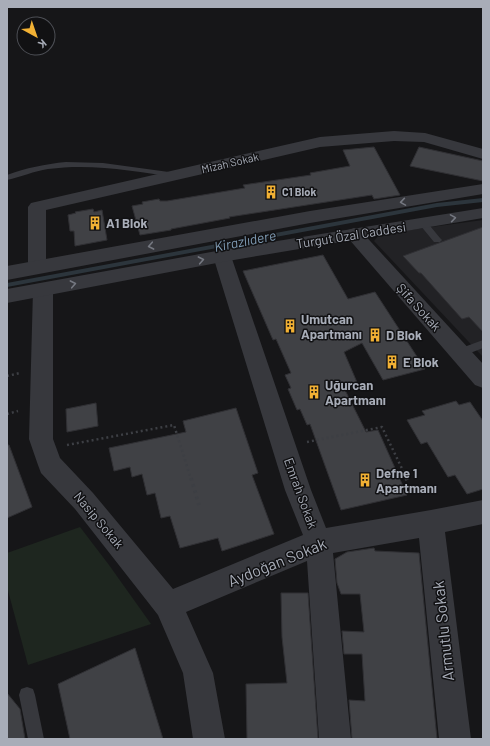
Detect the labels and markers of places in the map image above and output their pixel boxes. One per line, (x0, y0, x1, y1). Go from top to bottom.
building icon: C1 Blok (263, 184, 279, 200)
place label: C1 Blok (282, 185, 316, 198)
building icon: A1 Blok (87, 215, 103, 231)
place label: A1 Blok (106, 215, 147, 231)
place label: Umutcan Apartmanı (301, 311, 362, 342)
building icon: Umutcan Apartmanı (282, 318, 298, 334)
building icon: D Blok (367, 327, 383, 343)
place label: D Blok (386, 327, 422, 343)
building icon: E Blok (384, 354, 400, 370)
place label: E Blok (403, 354, 439, 370)
place label: Uğurcan Apartmanı (325, 377, 386, 408)
building icon: Uğurcan Apartmanı (306, 384, 322, 400)
place label: Defne 1 Apartmanı (376, 465, 437, 496)
building icon: Defne 1 Apartmanı (357, 472, 373, 488)

